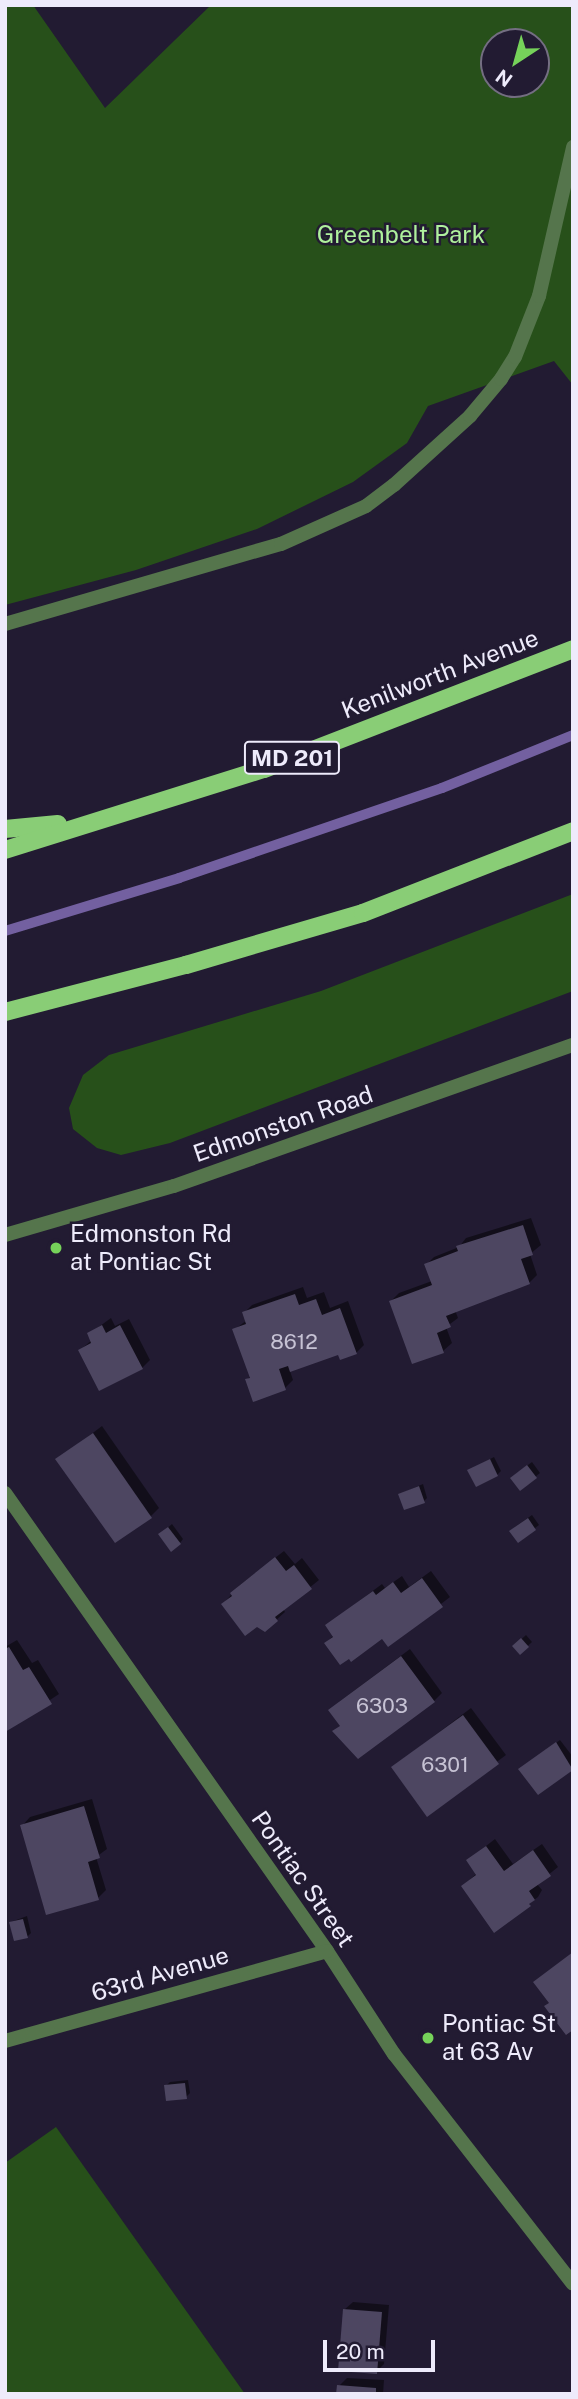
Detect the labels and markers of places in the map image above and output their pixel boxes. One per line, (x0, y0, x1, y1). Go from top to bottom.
place label: Edmonston Rd at Pontiac St (70, 1220, 232, 1276)
marker: Edmonston Rd at Pontiac St (48, 1240, 64, 1256)
place label: Pontiac St at 63 Av (442, 2010, 556, 2066)
marker: Pontiac St at 63 Av (420, 2030, 436, 2046)

